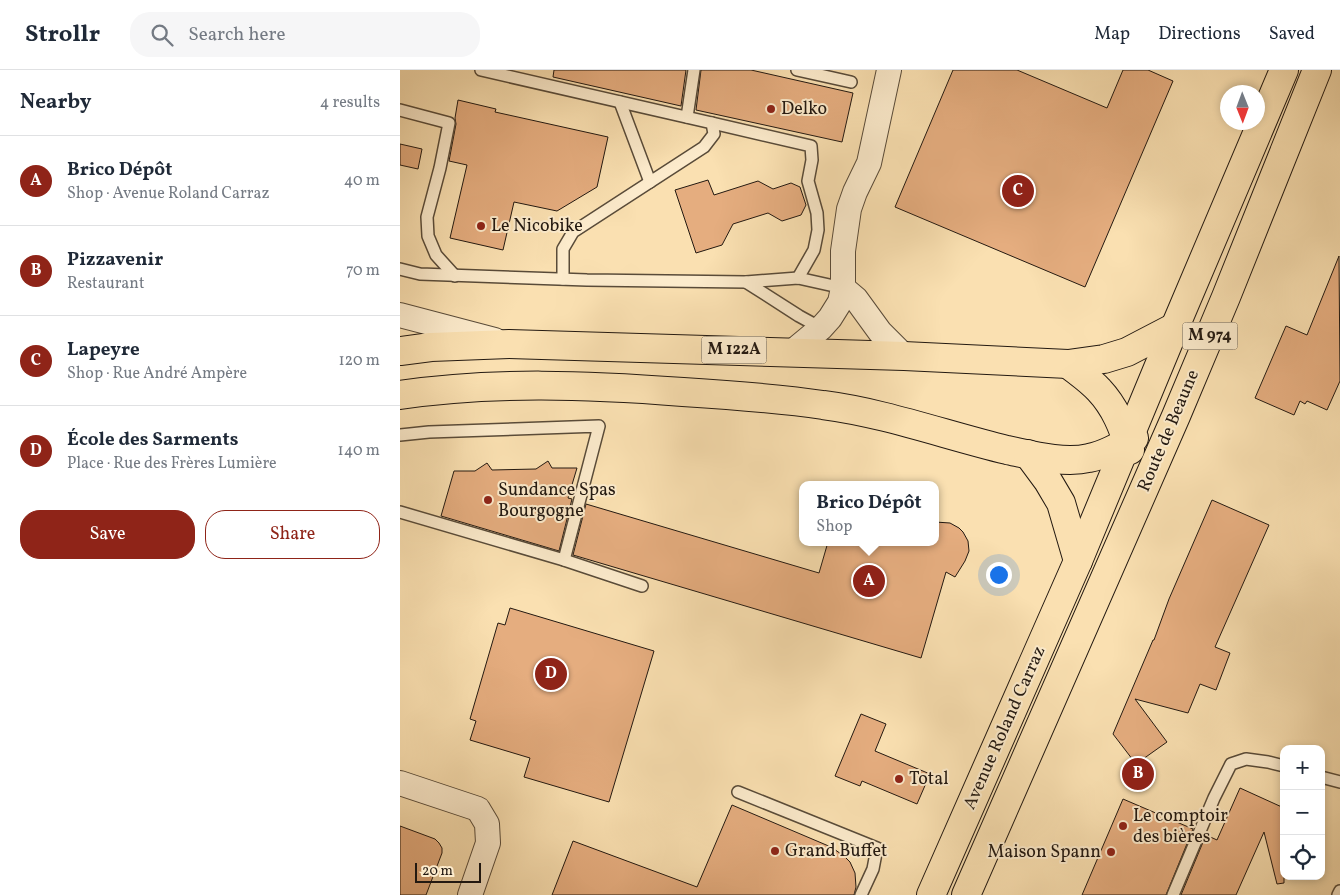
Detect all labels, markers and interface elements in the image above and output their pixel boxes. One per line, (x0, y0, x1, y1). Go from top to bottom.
search box (130, 12, 480, 57)
text: Strollr (25, 18, 100, 52)
icon: search (148, 21, 176, 49)
text: Search here (188, 22, 286, 48)
text: Map (1094, 22, 1130, 47)
text: Directions (1158, 22, 1241, 47)
text: Saved (1269, 22, 1315, 47)
north arrow (1220, 85, 1265, 130)
text: Nearby (20, 88, 91, 117)
text: 4 results (320, 92, 380, 114)
place label: Delko (781, 97, 827, 122)
marker: Delko (765, 103, 777, 115)
text: Brico Dépôt (67, 157, 172, 183)
text: A (30, 170, 42, 192)
text: 40 m (344, 170, 380, 192)
pin: C (1002, 172, 1034, 210)
text: Shop · Avenue Roland Carraz (67, 183, 269, 205)
place label: Le Nicobike (491, 214, 583, 239)
marker: Le Nicobike (475, 220, 487, 232)
text: Pizzavenir (67, 247, 163, 273)
text: B (31, 260, 41, 282)
text: 70 m (346, 260, 380, 282)
text: Restaurant (67, 273, 145, 295)
road number: M 974 (1182, 322, 1238, 350)
road number: M 122A (702, 336, 766, 364)
text: Lapeyre (67, 337, 140, 363)
text: C (31, 350, 41, 372)
text: 120 m (338, 350, 380, 372)
text: Shop · Rue André Ampère (67, 363, 247, 385)
street label: Route de Beaune (1132, 366, 1206, 496)
text: École des Sarments (67, 427, 238, 453)
text: D (30, 440, 42, 462)
text: 140 m (338, 440, 380, 462)
text: Place · Rue des Frères Lumière (67, 453, 277, 475)
place label: Sundance Spas Bourgogne (498, 478, 616, 524)
popup (799, 481, 939, 546)
text: Brico Dépôt (816, 490, 922, 516)
marker: Sundance Spas Bourgogne (482, 494, 494, 506)
button: Save (20, 510, 195, 559)
button: Share (205, 510, 380, 559)
text: Shop (816, 516, 852, 538)
pin: A (853, 562, 885, 600)
your location (986, 562, 1012, 588)
street label: Avenue Roland Carraz (958, 642, 1052, 814)
pin: D (535, 655, 567, 693)
map controls (1280, 745, 1325, 880)
button: + (1280, 745, 1325, 790)
pin: B (1122, 755, 1154, 793)
place label: Total (909, 767, 949, 792)
marker: Total (893, 773, 905, 785)
button: − (1280, 790, 1325, 835)
place label: Le comptoir des bières (1133, 804, 1228, 850)
marker: Le comptoir des bières (1117, 820, 1129, 832)
button: locate (1280, 835, 1325, 880)
place label: Grand Buffet (785, 839, 887, 864)
place label: Maison Spann (988, 840, 1101, 865)
marker: Grand Buffet (769, 845, 781, 857)
marker: Maison Spann (1105, 846, 1117, 858)
scale bar (415, 860, 481, 883)
text: 20 m (422, 862, 453, 881)

